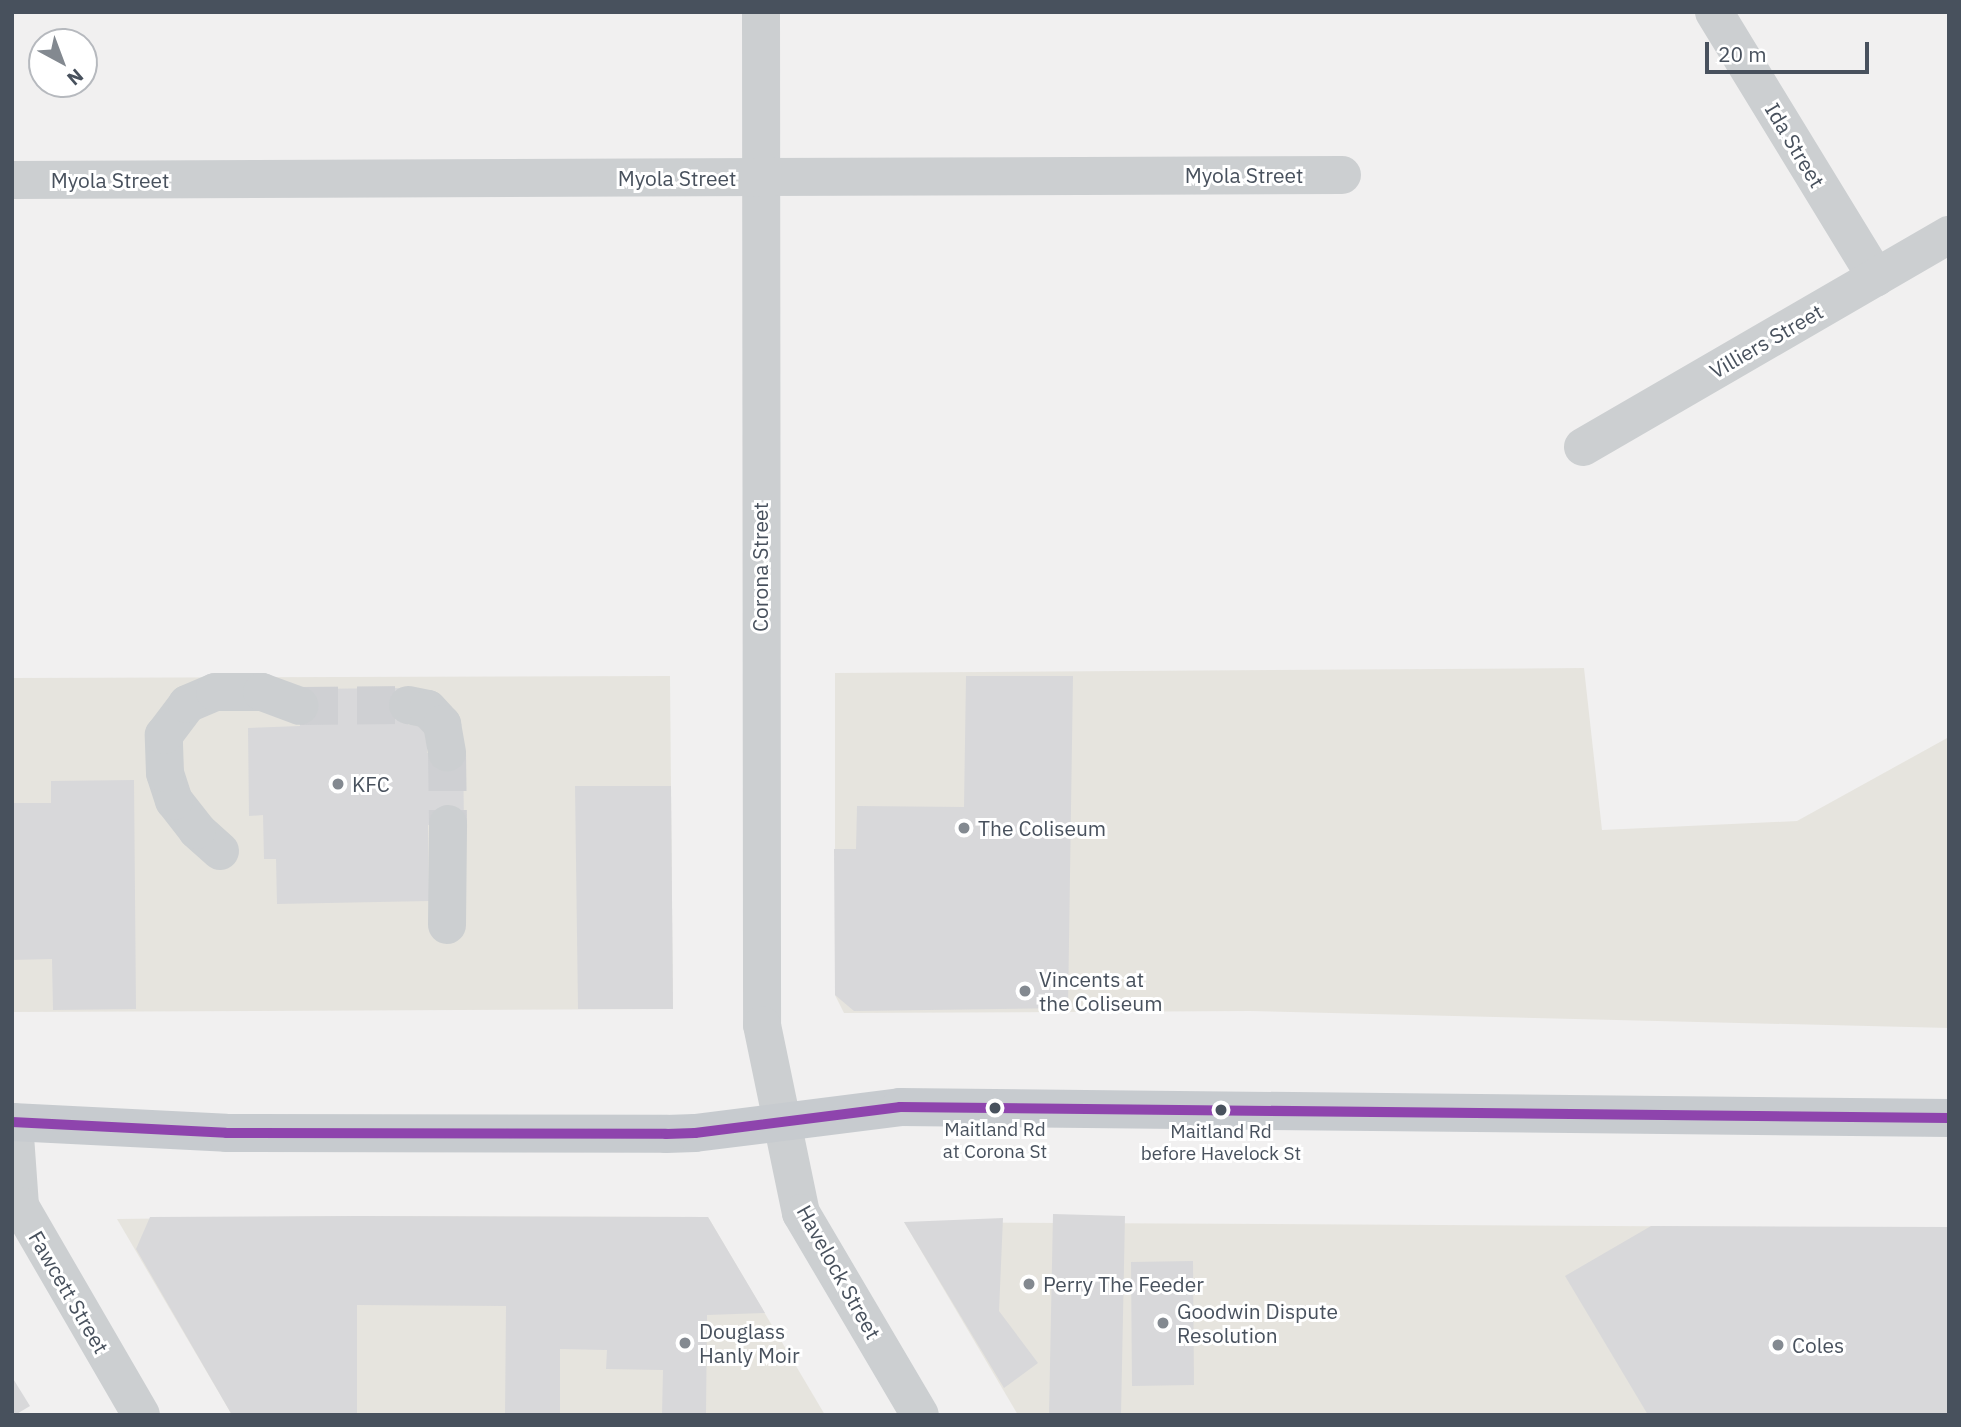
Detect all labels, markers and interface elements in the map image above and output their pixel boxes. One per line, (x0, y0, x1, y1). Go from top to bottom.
north arrow (28, 28, 98, 98)
scale bar (1709, 28, 1874, 72)
text: 20 m (1718, 40, 1767, 68)
text: N (62, 64, 89, 91)
street label: Ida Street (1760, 98, 1830, 192)
street label: Myola Street (1185, 162, 1303, 188)
street label: Myola Street (618, 165, 736, 191)
street label: Myola Street (51, 167, 169, 193)
street label: Villiers Street (1705, 298, 1827, 384)
street label: Corona Street (747, 502, 773, 632)
place label: KFC (352, 771, 390, 797)
marker: KFC (330, 776, 346, 792)
place label: The Coliseum (978, 815, 1106, 841)
marker: The Coliseum (956, 820, 972, 836)
place label: Vincents at the Coliseum (1039, 966, 1163, 1016)
marker: Vincents at the Coliseum (1017, 983, 1033, 999)
marker: Maitland Rd at Corona St (988, 1101, 1002, 1115)
marker: Maitland Rd before Havelock St (1214, 1103, 1228, 1117)
place label: Maitland Rd at Corona St (943, 1119, 1047, 1163)
place label: Maitland Rd before Havelock St (1141, 1121, 1301, 1165)
street label: Havelock Street (792, 1201, 886, 1343)
street label: Fawcett Street (24, 1226, 114, 1358)
place label: Perry The Feeder (1043, 1271, 1204, 1297)
marker: Perry The Feeder (1021, 1276, 1037, 1292)
place label: Goodwin Dispute Resolution (1177, 1298, 1338, 1348)
marker: Goodwin Dispute Resolution (1155, 1315, 1171, 1331)
place label: Douglass Hanly Moir (699, 1318, 800, 1368)
place label: Coles (1792, 1332, 1844, 1358)
marker: Douglass Hanly Moir (677, 1335, 693, 1351)
marker: Coles (1770, 1337, 1786, 1353)

